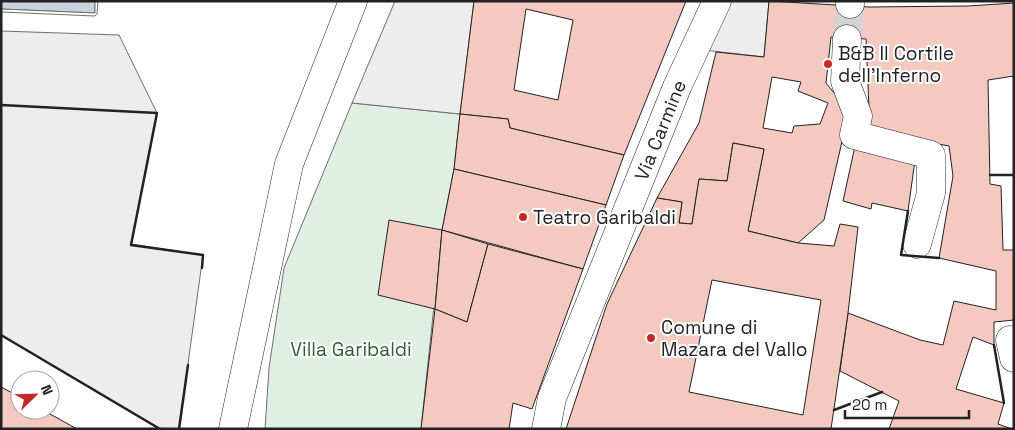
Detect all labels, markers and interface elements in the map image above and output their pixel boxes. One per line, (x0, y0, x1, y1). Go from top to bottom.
place label: B&B Il Cortile dell'Inferno (838, 41, 954, 88)
marker: B&B Il Cortile dell'Inferno (822, 58, 834, 70)
street label: Via Carmine (629, 76, 692, 184)
place label: Teatro Garibaldi (533, 205, 676, 230)
marker: Teatro Garibaldi (517, 211, 529, 223)
place label: Comune di Mazara del Vallo (661, 315, 808, 362)
marker: Comune di Mazara del Vallo (645, 332, 657, 344)
park label: Villa Garibaldi (290, 337, 412, 362)
north arrow (10, 370, 60, 420)
text: N (37, 382, 57, 398)
scale bar (845, 388, 969, 420)
text: 20 m (852, 395, 887, 414)

